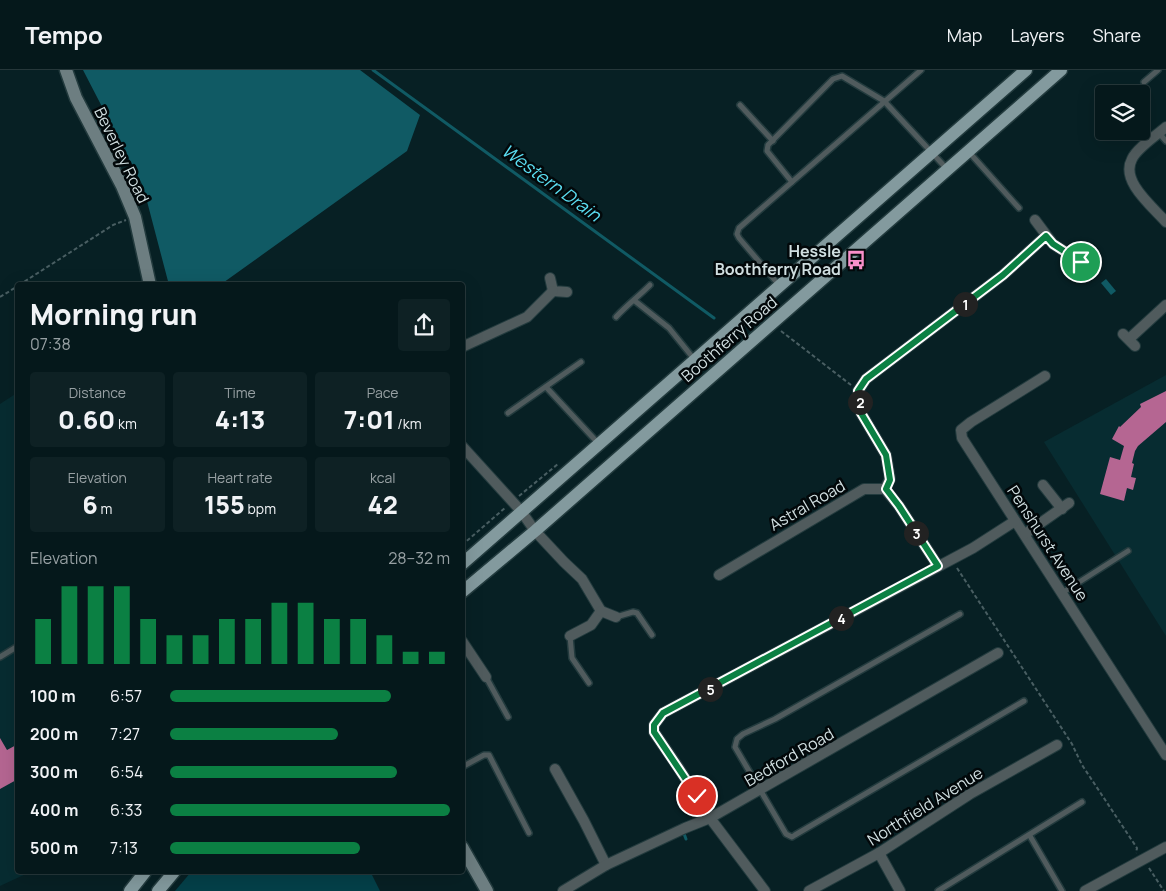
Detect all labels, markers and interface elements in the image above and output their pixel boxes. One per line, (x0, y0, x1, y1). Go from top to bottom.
text: Tempo (25, 18, 103, 51)
text: Map (947, 23, 982, 47)
text: Layers (1010, 23, 1064, 47)
text: Share (1092, 23, 1141, 47)
map controls (1095, 85, 1150, 140)
button: layers (1095, 85, 1150, 140)
street label: Beverley Road (89, 103, 155, 207)
water label: Western Drain (497, 138, 607, 227)
place label: Hessle Boothferry Road (715, 240, 841, 280)
pin (1060, 241, 1102, 283)
icon: arrive (1067, 248, 1095, 276)
bus stop icon: Hessle Boothferry Road (845, 249, 867, 271)
street label: Boothferry Road (676, 291, 782, 387)
pin: 1 (952, 292, 978, 316)
text: Morning run (30, 295, 197, 333)
text: 1 (962, 295, 969, 314)
button: share (398, 299, 450, 351)
text: 07:38 (30, 333, 71, 355)
text: Distance (69, 383, 126, 402)
text: Time (224, 383, 256, 402)
text: Pace (367, 383, 398, 402)
pin: 2 (848, 390, 872, 414)
text: 2 (856, 393, 865, 412)
text: 0.60 (58, 402, 115, 437)
text: 4:13 (215, 402, 265, 437)
text: 7:01 (344, 402, 395, 437)
text: km (115, 414, 137, 433)
text: /km (395, 414, 422, 433)
text: Elevation (68, 468, 127, 487)
text: Heart rate (208, 468, 272, 487)
text: kcal (370, 468, 395, 487)
street label: Astral Road (765, 474, 849, 536)
street label: Penshurst Avenue (1002, 481, 1094, 605)
text: 6 (82, 487, 98, 522)
text: 155 (204, 487, 245, 522)
text: 42 (367, 487, 398, 522)
text: m (98, 499, 112, 518)
text: bpm (245, 499, 276, 518)
pin: 3 (904, 520, 928, 546)
text: 3 (912, 524, 921, 543)
text: Elevation (30, 547, 98, 569)
text: 28–32 m (388, 547, 450, 569)
pin: 4 (828, 606, 854, 630)
text: 4 (837, 609, 846, 628)
pin: 5 (698, 676, 722, 702)
text: 5 (706, 680, 715, 699)
text: 100 m (30, 685, 76, 707)
text: 6:57 (110, 685, 142, 707)
text: 200 m (30, 723, 78, 745)
text: 7:27 (110, 723, 140, 745)
street label: Bedford Road (740, 723, 838, 791)
text: 300 m (30, 761, 78, 783)
text: 6:54 (110, 761, 143, 783)
street label: Northfield Avenue (863, 762, 987, 850)
pin (676, 775, 718, 817)
icon: check (683, 782, 711, 810)
text: 400 m (30, 799, 78, 821)
text: 6:33 (110, 799, 142, 821)
text: 500 m (30, 837, 78, 859)
text: 7:13 (110, 837, 138, 859)

